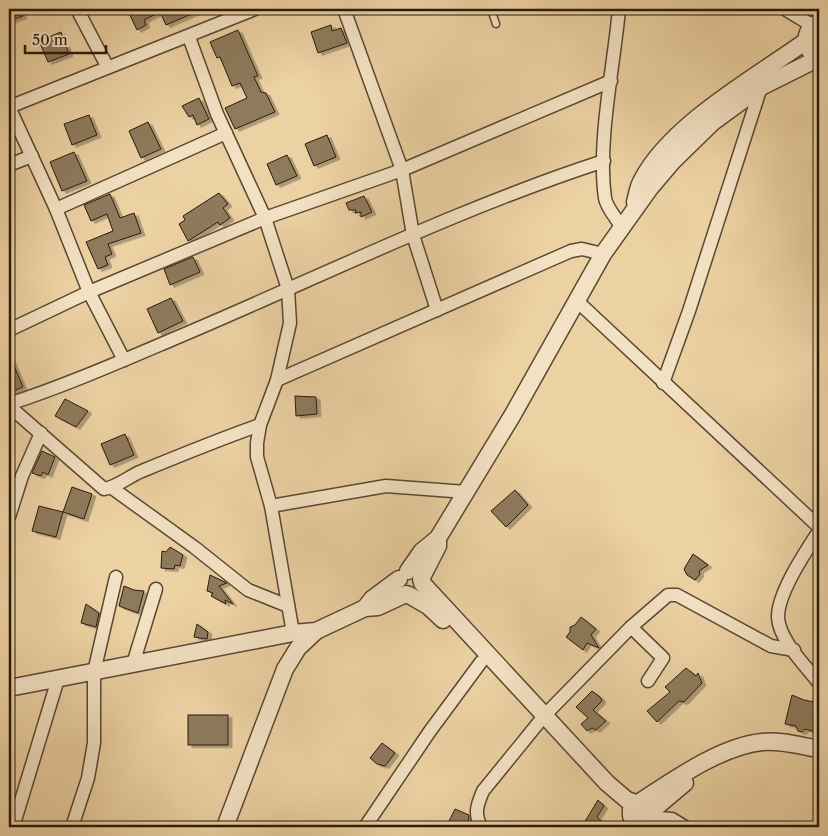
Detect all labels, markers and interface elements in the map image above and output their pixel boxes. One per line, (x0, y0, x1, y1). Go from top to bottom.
scale bar (25, 22, 106, 54)
text: 50 m (32, 30, 68, 49)

